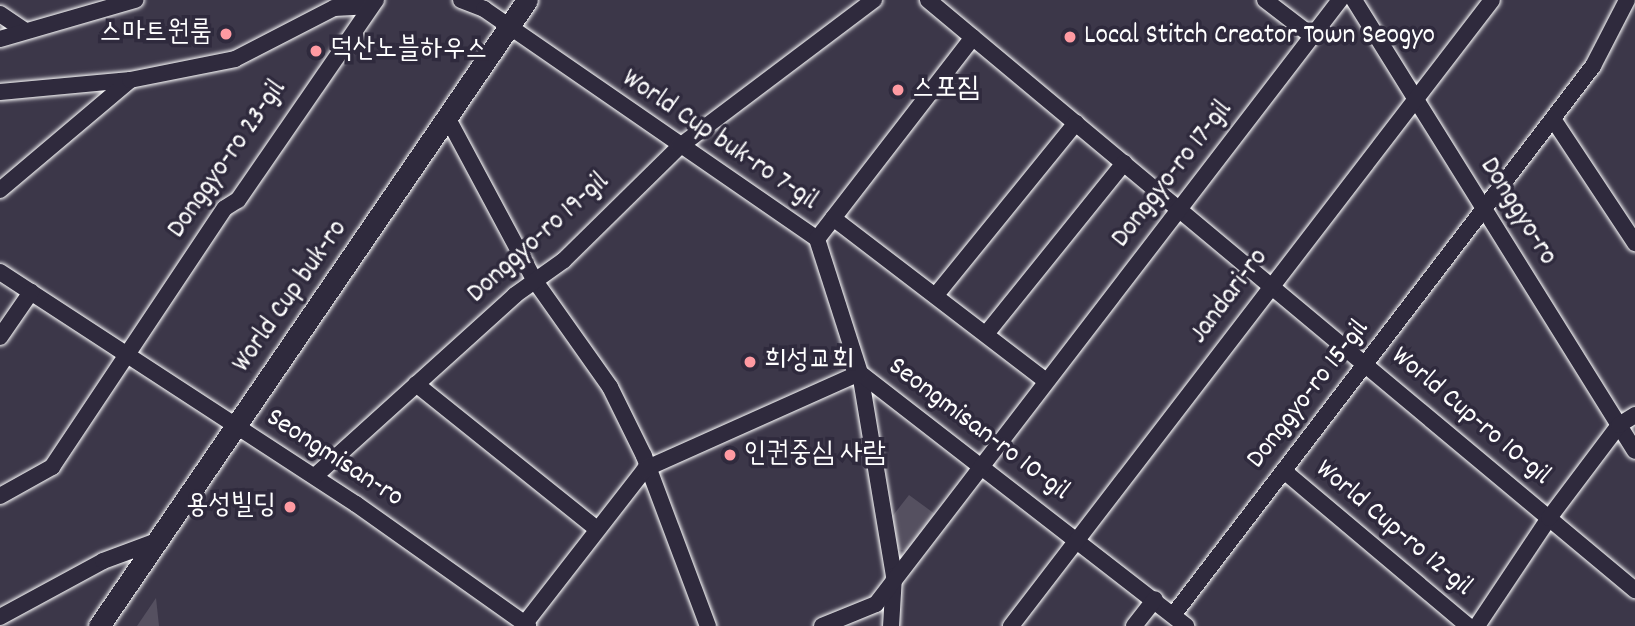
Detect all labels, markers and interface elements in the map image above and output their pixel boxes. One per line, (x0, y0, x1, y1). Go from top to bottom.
place label: 스마트원룸 (99, 17, 212, 51)
place label: Local Stitch Creator Town Seogyo (1084, 20, 1435, 54)
marker: 스마트원룸 (218, 26, 234, 42)
marker: Local Stitch Creator Town Seogyo (1062, 29, 1078, 45)
place label: 덕산노블하우스 (330, 34, 488, 68)
marker: 덕산노블하우스 (308, 43, 324, 59)
street label: World Cup buk-ro 7-gil (615, 63, 823, 219)
place label: 스포짐 (912, 73, 980, 107)
street label: Donggyo-ro 23-gil (161, 74, 295, 246)
marker: 스포짐 (890, 82, 906, 98)
street label: Donggyo-ro 17-gil (1105, 95, 1241, 255)
street label: Donggyo-ro (1471, 152, 1563, 272)
street label: Donggyo-ro 19-gil (461, 166, 617, 312)
street label: World Cup buk-ro (226, 214, 356, 380)
street label: Jandari-ro (1183, 243, 1277, 351)
street label: Donggyo-ro 15-gil (1240, 314, 1378, 476)
street label: World Cup-ro 10-gil (1383, 341, 1557, 493)
place label: 희성교회 (764, 345, 854, 379)
street label: Seongmisan-ro 10-gil (881, 351, 1075, 509)
marker: 희성교회 (742, 354, 758, 370)
street label: Seongmisan-ro (259, 402, 409, 516)
place label: 인권중심 사람 (744, 438, 886, 472)
marker: 인권중심 사람 (722, 447, 738, 463)
street label: World Cup-ro 12-gil (1308, 454, 1478, 604)
place label: 용성빌딩 (186, 490, 276, 524)
marker: 용성빌딩 (282, 499, 298, 515)

